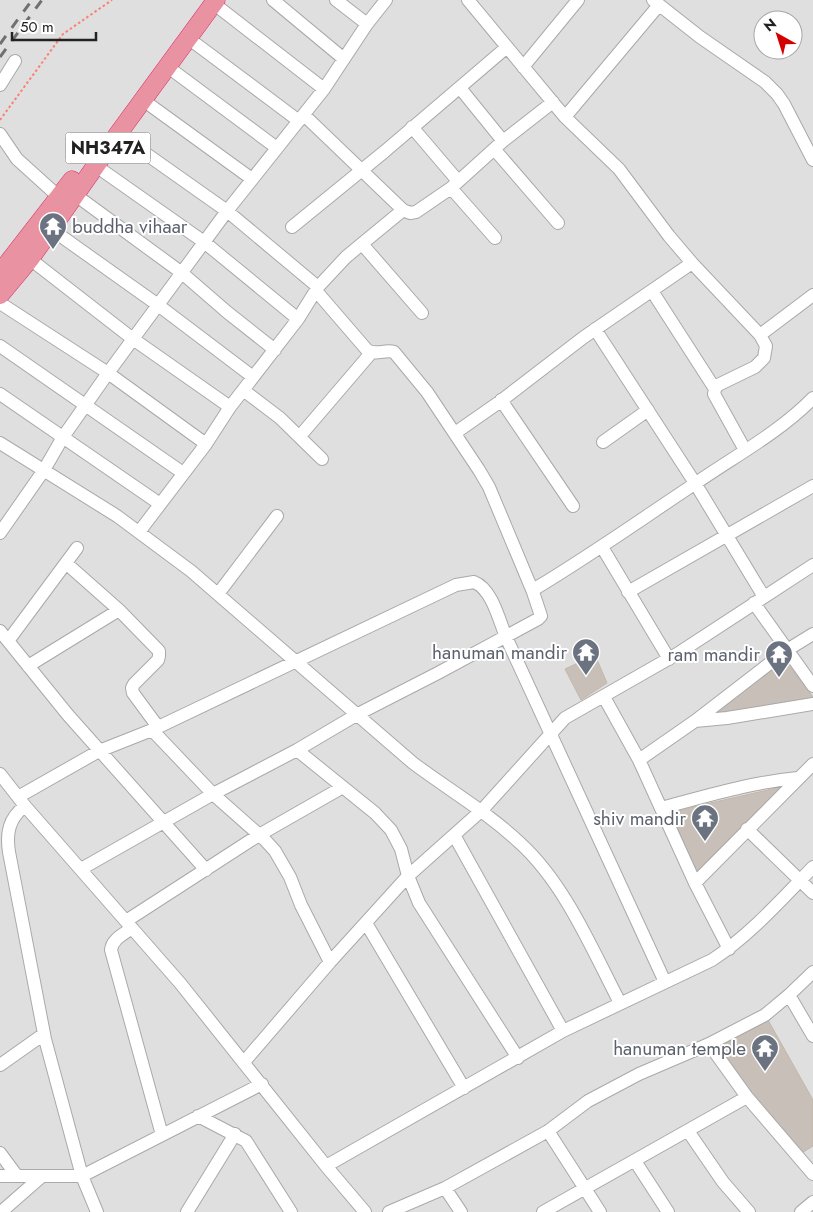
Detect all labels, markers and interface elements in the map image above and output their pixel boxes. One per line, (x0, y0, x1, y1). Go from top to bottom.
scale bar (12, 10, 96, 42)
north arrow (753, 10, 803, 60)
text: N (759, 14, 780, 36)
text: 50 m (20, 16, 54, 38)
road number: NH347A (66, 132, 150, 164)
temple icon: buddha vihaar (38, 211, 68, 250)
place label: buddha vihaar (72, 213, 188, 240)
temple icon: hanuman mandir (571, 637, 601, 676)
place label: hanuman mandir (432, 639, 567, 666)
temple icon: ram mandir (764, 639, 794, 678)
place label: ram mandir (668, 641, 760, 668)
temple icon: shiv mandir (690, 803, 720, 842)
place label: shiv mandir (593, 805, 686, 832)
temple icon: hanuman temple (750, 1033, 780, 1072)
place label: hanuman temple (613, 1035, 746, 1062)

